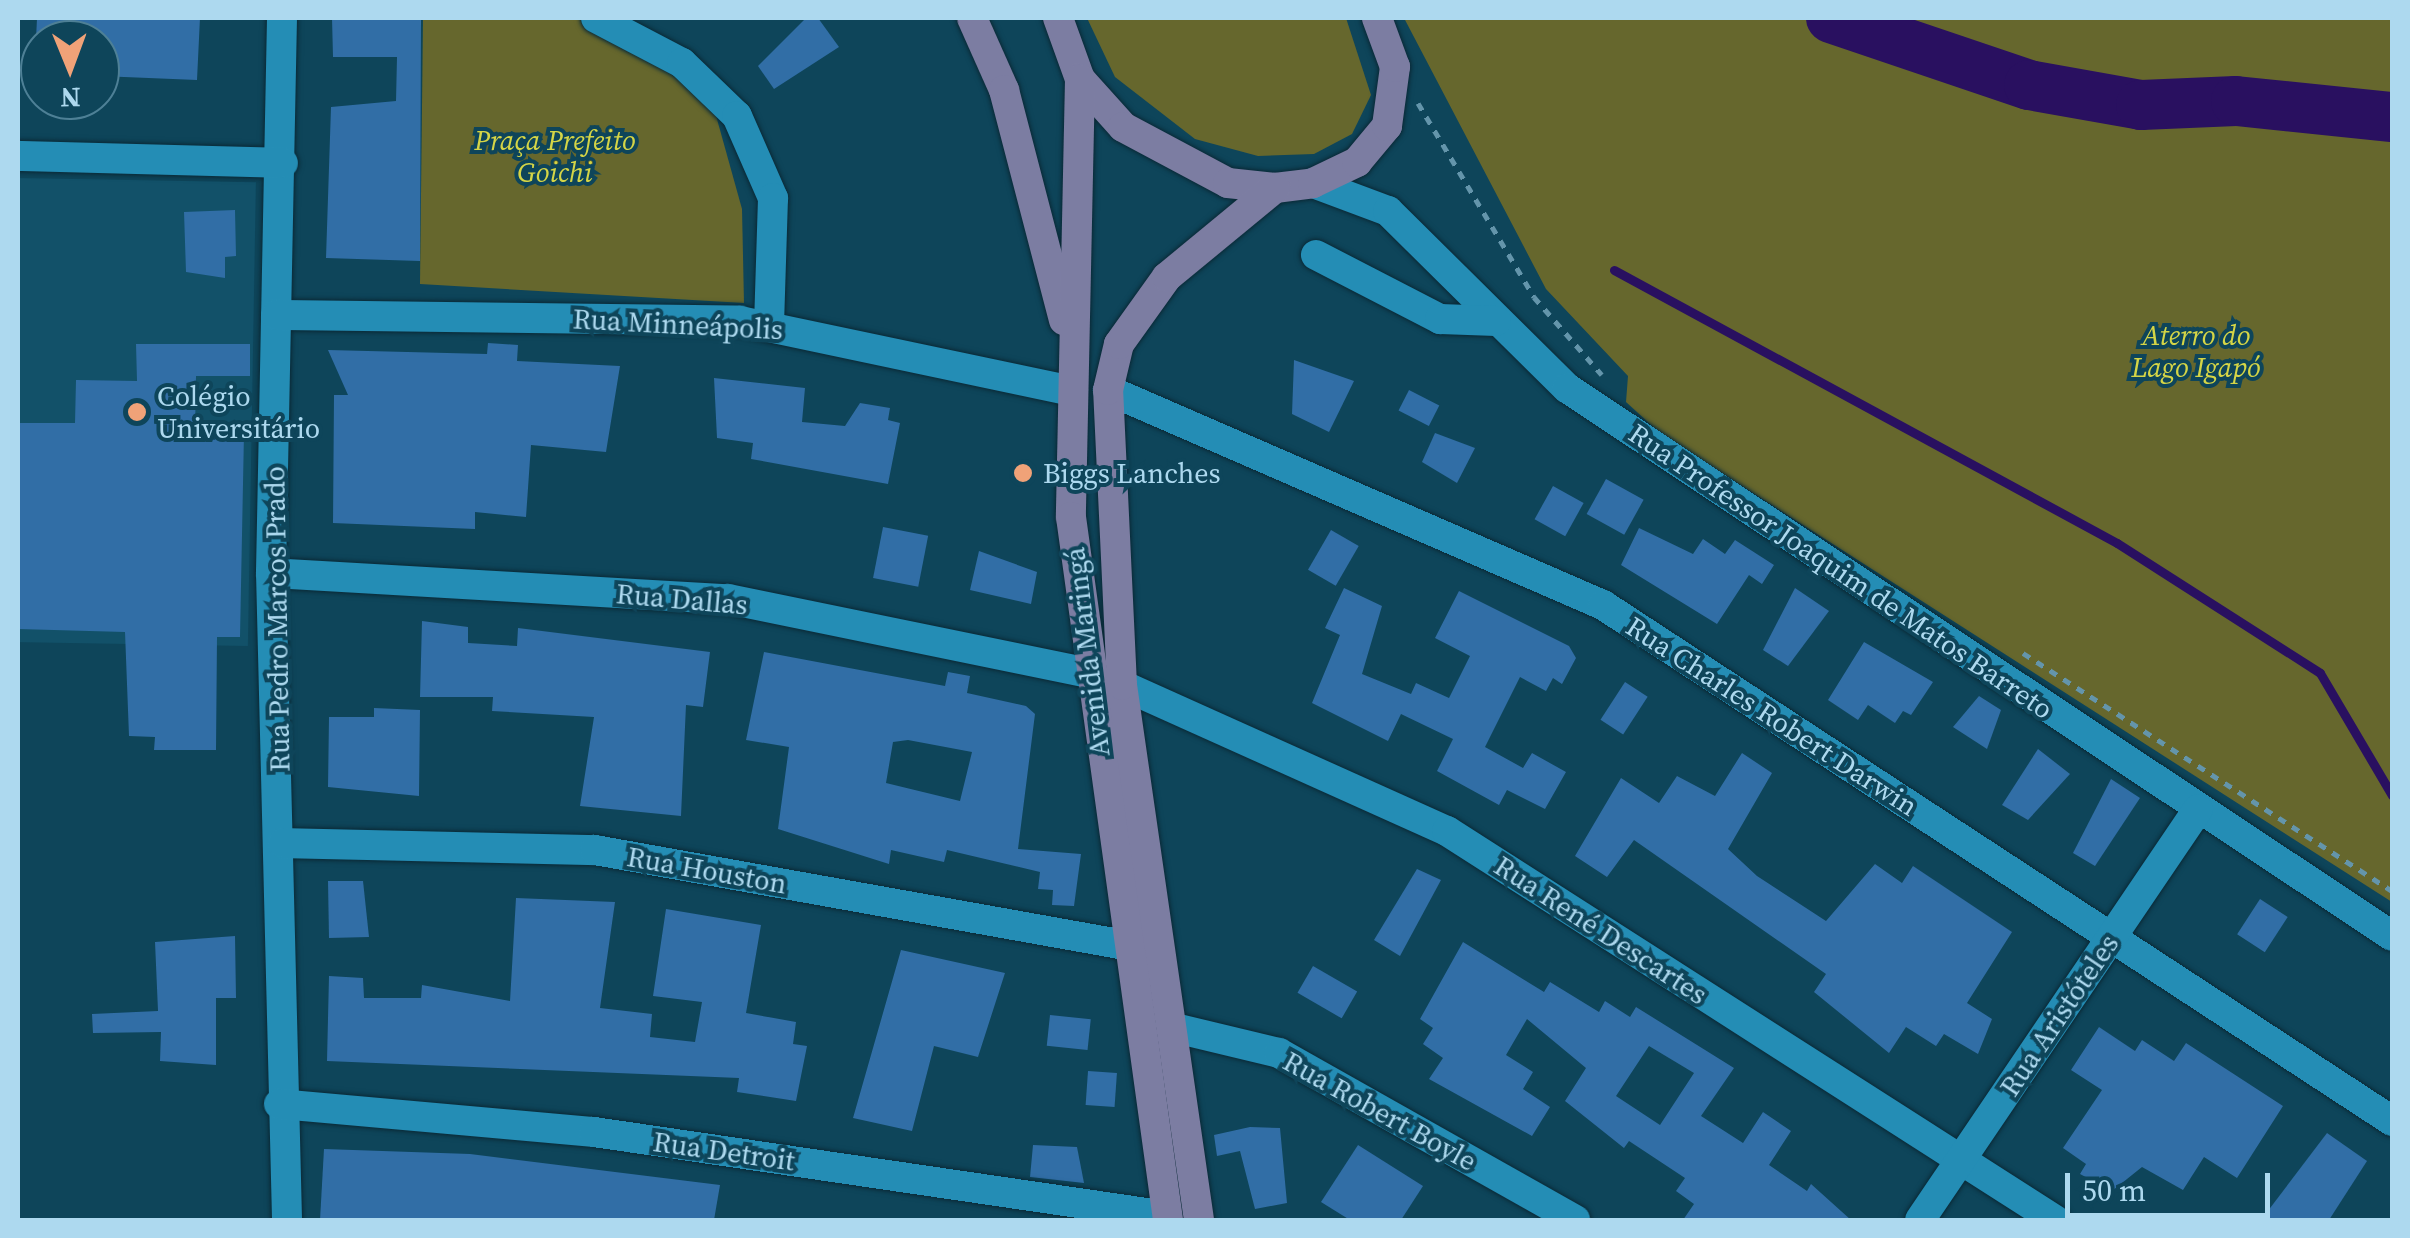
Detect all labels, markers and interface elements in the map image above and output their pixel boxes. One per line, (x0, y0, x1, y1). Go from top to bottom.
north arrow (20, 20, 120, 120)
text: N (60, 79, 81, 117)
park label: Praça Prefeito Goichi (474, 123, 636, 189)
street label: Rua Minneápolis (572, 302, 784, 346)
park label: Aterro do Lago Igapó (2131, 318, 2261, 384)
place label: Colégio Universitário (157, 379, 320, 445)
marker: Colégio Universitário (126, 401, 148, 423)
street label: Rua Professor Joaquim de Matos Barreto (1623, 416, 2059, 726)
place label: Biggs Lanches (1043, 456, 1221, 490)
marker: Biggs Lanches (1012, 462, 1034, 484)
street label: Rua Pedro Marcos Prado (258, 466, 296, 772)
street label: Avenida Maringá (1057, 545, 1117, 759)
street label: Rua Dallas (615, 577, 749, 621)
street label: Rua Charles Robert Darwin (1620, 609, 1924, 823)
street label: Rua Houston (625, 839, 789, 901)
street label: Rua René Descartes (1488, 849, 1714, 1011)
street label: Rua Aristóteles (1993, 928, 2125, 1102)
street label: Rua Robert Boyle (1278, 1044, 1482, 1178)
street label: Rua Detroit (651, 1124, 797, 1178)
scale bar (2070, 1153, 2275, 1215)
text: 50 m (2082, 1170, 2146, 1211)

